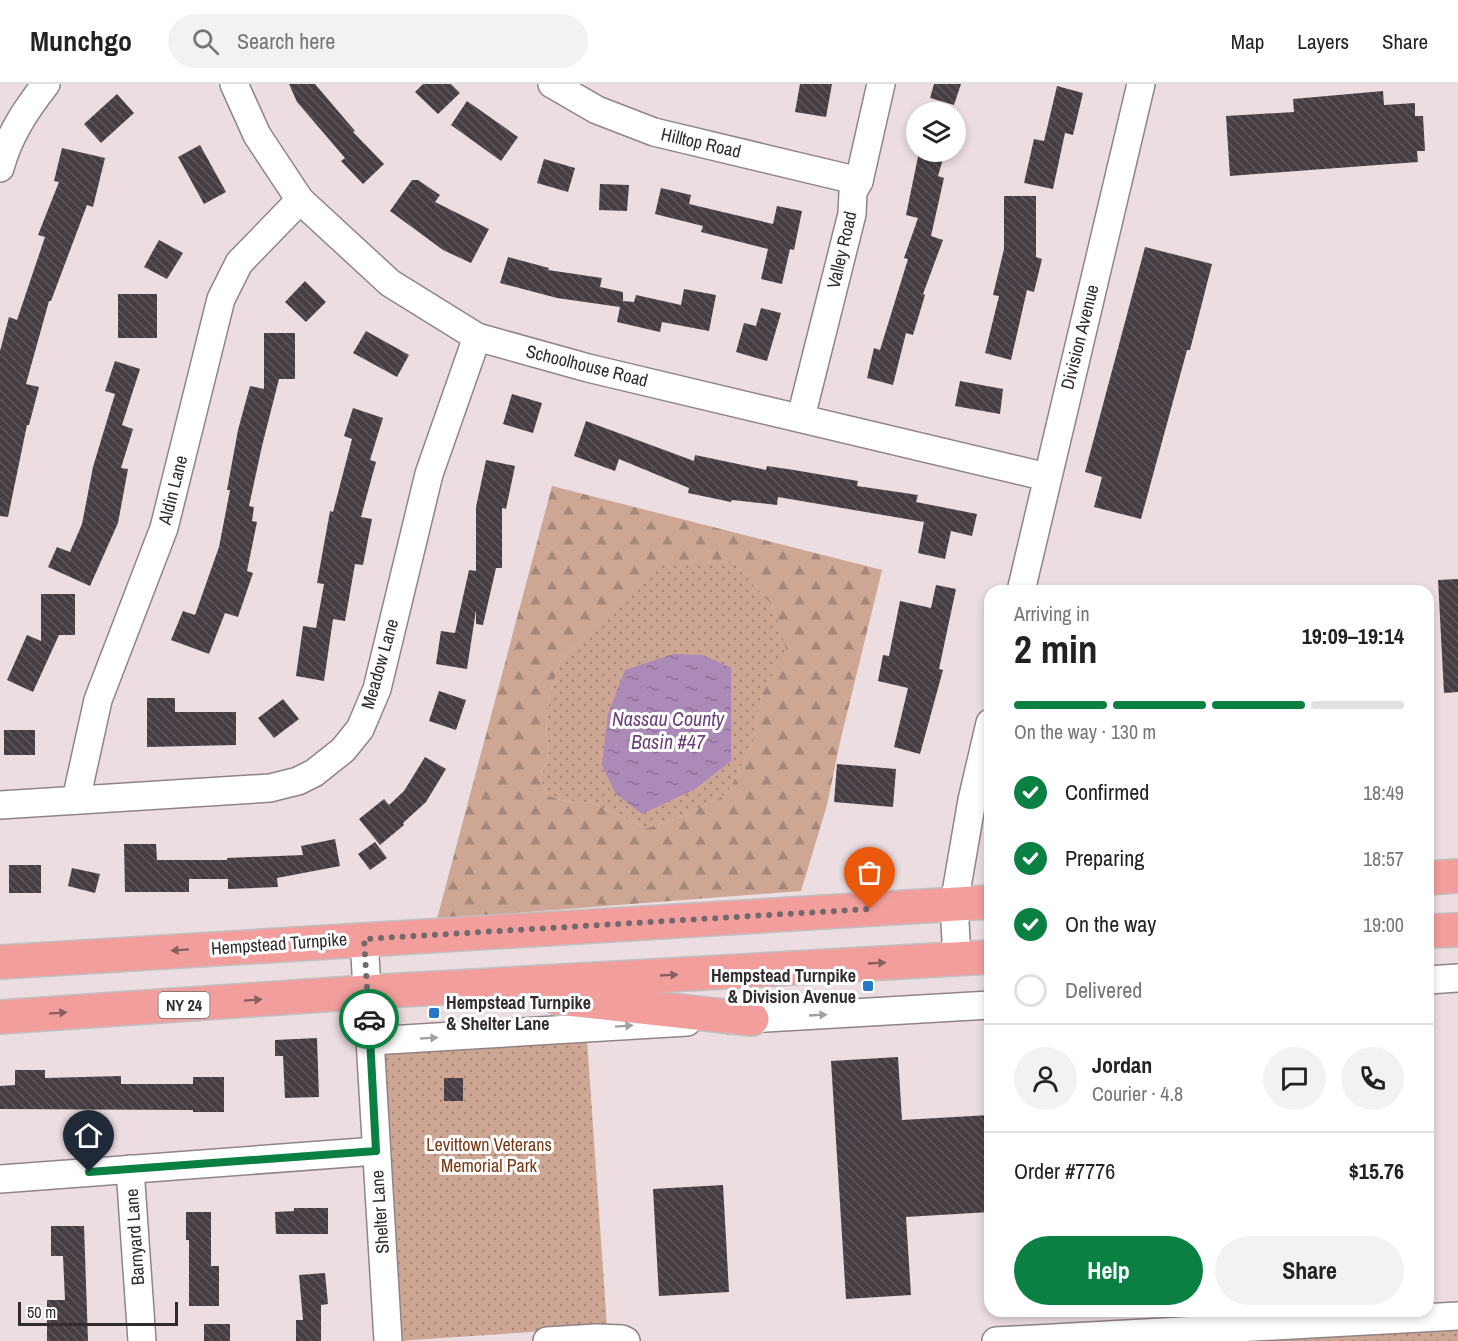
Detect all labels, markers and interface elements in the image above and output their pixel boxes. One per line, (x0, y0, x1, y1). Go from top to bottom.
search box (168, 14, 588, 68)
text: Munchgo (30, 22, 132, 60)
icon: search (189, 25, 222, 58)
text: Search here (237, 26, 335, 56)
text: Map (1231, 27, 1264, 56)
text: Layers (1297, 27, 1349, 56)
text: Share (1382, 27, 1428, 56)
map controls (906, 102, 966, 162)
button: layers (906, 102, 966, 162)
street label: Hilltop Road (659, 121, 743, 164)
street label: Valley Road (821, 209, 863, 291)
street label: Division Avenue (1054, 282, 1105, 392)
street label: Schoolhouse Road (524, 338, 651, 393)
street label: Aldin Lane (152, 453, 193, 528)
text: Arriving in (1014, 600, 1090, 627)
street label: Meadow Lane (355, 616, 404, 712)
text: 19:09–19:14 (1302, 621, 1404, 651)
text: 2 min (1014, 623, 1098, 675)
water label: Nassau County Basin #47 (612, 705, 725, 755)
text: On the way · 130 m (1014, 718, 1156, 745)
icon: check (1014, 776, 1047, 809)
text: Confirmed (1065, 777, 1149, 807)
text: 18:49 (1363, 779, 1404, 806)
icon: check (1014, 842, 1047, 875)
text: Preparing (1065, 843, 1144, 873)
text: 18:57 (1363, 845, 1404, 872)
pin (844, 847, 895, 909)
icon: bag (853, 856, 886, 889)
icon: check (1014, 908, 1047, 941)
text: On the way (1065, 909, 1156, 939)
text: 19:00 (1363, 911, 1404, 938)
street label: Hempstead Turnpike (210, 926, 348, 961)
one-way arrow (171, 946, 190, 955)
one-way arrow (867, 959, 886, 968)
place label: Hempstead Turnpike & Division Avenue (711, 963, 856, 1009)
one-way arrow (660, 971, 679, 980)
text: Delivered (1065, 975, 1142, 1005)
marker: Hempstead Turnpike & Division Avenue (861, 979, 875, 993)
courier (339, 989, 399, 1049)
place label: Hempstead Turnpike & Shelter Lane (446, 990, 591, 1036)
road number: NY 24 (158, 992, 210, 1018)
one-way arrow (243, 995, 262, 1005)
icon: car (353, 1003, 386, 1036)
marker: Hempstead Turnpike & Shelter Lane (427, 1006, 441, 1020)
one-way arrow (49, 1008, 68, 1018)
one-way arrow (809, 1010, 828, 1019)
one-way arrow (614, 1022, 633, 1031)
one-way arrow (420, 1033, 439, 1043)
button: person (1014, 1047, 1077, 1110)
button: chat (1263, 1047, 1326, 1110)
button: phone (1341, 1047, 1404, 1110)
text: Jordan (1092, 1050, 1152, 1080)
text: Courier · 4.8 (1092, 1080, 1183, 1107)
pin (63, 1110, 114, 1172)
icon: home (72, 1119, 105, 1152)
park label: Levittown Veterans Memorial Park (426, 1132, 552, 1178)
text: Order #7776 (1014, 1156, 1115, 1186)
text: $15.76 (1349, 1156, 1404, 1186)
street label: Shelter Lane (364, 1169, 395, 1255)
street label: Barnyard Lane (119, 1188, 150, 1286)
button: Help (1014, 1236, 1203, 1305)
button: Share (1215, 1236, 1404, 1305)
scale bar (18, 1299, 178, 1326)
text: 50 m (27, 1301, 56, 1323)

